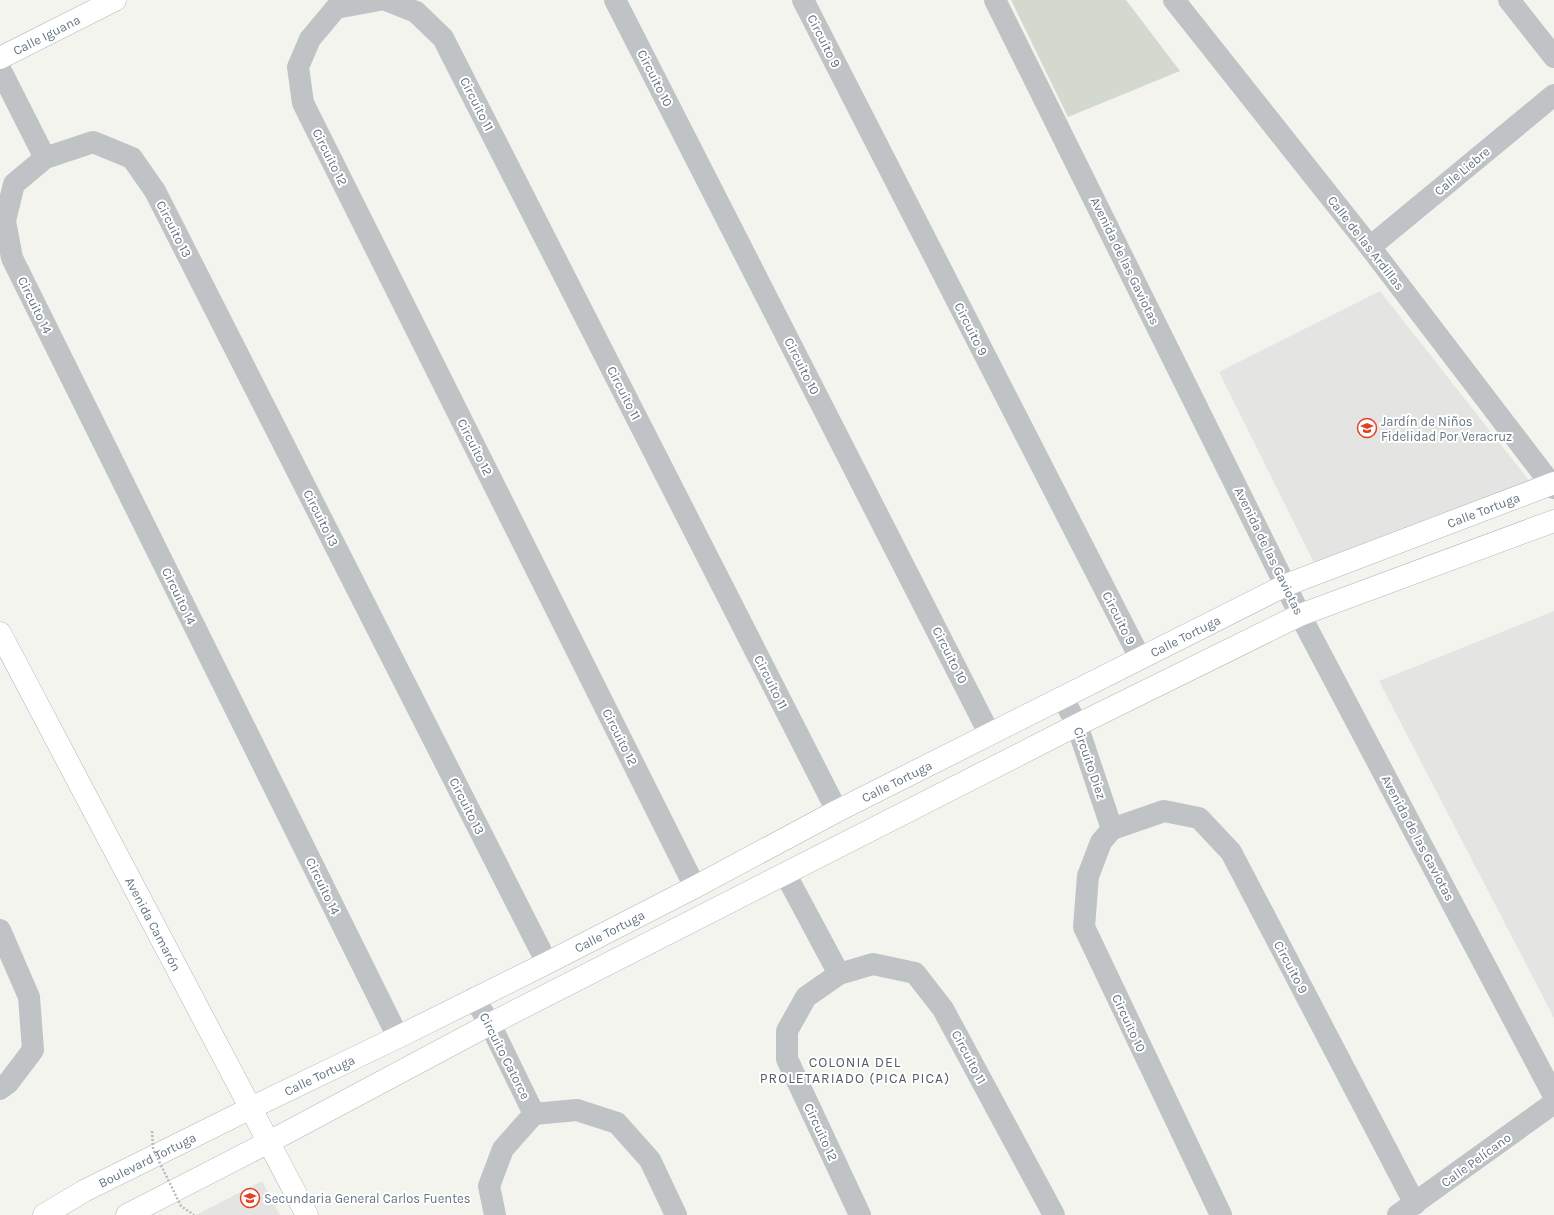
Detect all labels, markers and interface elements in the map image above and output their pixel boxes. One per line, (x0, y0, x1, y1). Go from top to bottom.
street label: Calle Iguana (10, 11, 83, 58)
street label: Circuito 9 (804, 12, 844, 70)
street label: Circuito 10 (634, 47, 676, 109)
street label: Circuito 11 (457, 74, 497, 134)
street label: Circuito 12 (309, 126, 351, 188)
street label: Calle Liebre (1431, 143, 1493, 199)
street label: Calle de las Ardillas (1325, 193, 1408, 293)
street label: Avenida de las Gaviotas (1088, 195, 1163, 327)
street label: Circuito 13 (153, 198, 195, 260)
street label: Circuito 14 (15, 274, 55, 336)
street label: Circuito 9 (951, 300, 991, 358)
street label: Circuito 10 (781, 335, 823, 397)
street label: Circuito 11 (604, 363, 644, 423)
place label: Jardín de Niños Fidelidad Por Veracruz (1381, 414, 1512, 444)
street label: Circuito 12 (454, 416, 496, 478)
school or university icon: Jardín de Niños Fidelidad Por Veracruz (1356, 417, 1378, 439)
street label: Avenida de las Gaviotas (1232, 485, 1307, 617)
street label: Circuito 13 (300, 487, 342, 549)
street label: Calle Tortuga (1445, 489, 1522, 531)
street label: Circuito 14 (159, 565, 199, 627)
street label: Circuito 9 (1099, 589, 1139, 647)
street label: Calle Tortuga (1148, 612, 1223, 660)
street label: Circuito 10 (929, 624, 971, 686)
street label: Circuito 11 (751, 652, 791, 712)
street label: Circuito 12 (599, 706, 641, 768)
street label: Circuito Diez (1071, 725, 1109, 801)
street label: Calle Tortuga (859, 757, 934, 805)
street label: Avenida de las Gaviotas (1378, 773, 1458, 904)
street label: Circuito 13 (446, 775, 488, 837)
street label: Circuito 14 (303, 855, 343, 917)
street label: Avenida Camarón (123, 874, 184, 974)
street label: Calle Tortuga (572, 907, 647, 955)
street label: Circuito 9 (1271, 938, 1311, 996)
street label: Circuito 10 (1109, 992, 1149, 1055)
street label: Circuito Catorce (477, 1010, 533, 1102)
street label: Circuito 11 (949, 1028, 989, 1086)
street label: Calle Tortuga (281, 1052, 357, 1098)
district label: COLONIA DEL PROLETARIADO (PICA PICA) (760, 1054, 950, 1087)
street label: Circuito 12 (801, 1101, 841, 1163)
street label: Boulevard Tortuga (96, 1129, 198, 1190)
street label: Calle Pelícano (1438, 1130, 1514, 1190)
school or university icon: Secundaria General Carlos Fuentes (239, 1187, 261, 1209)
place label: Secundaria General Carlos Fuentes (264, 1191, 471, 1206)

